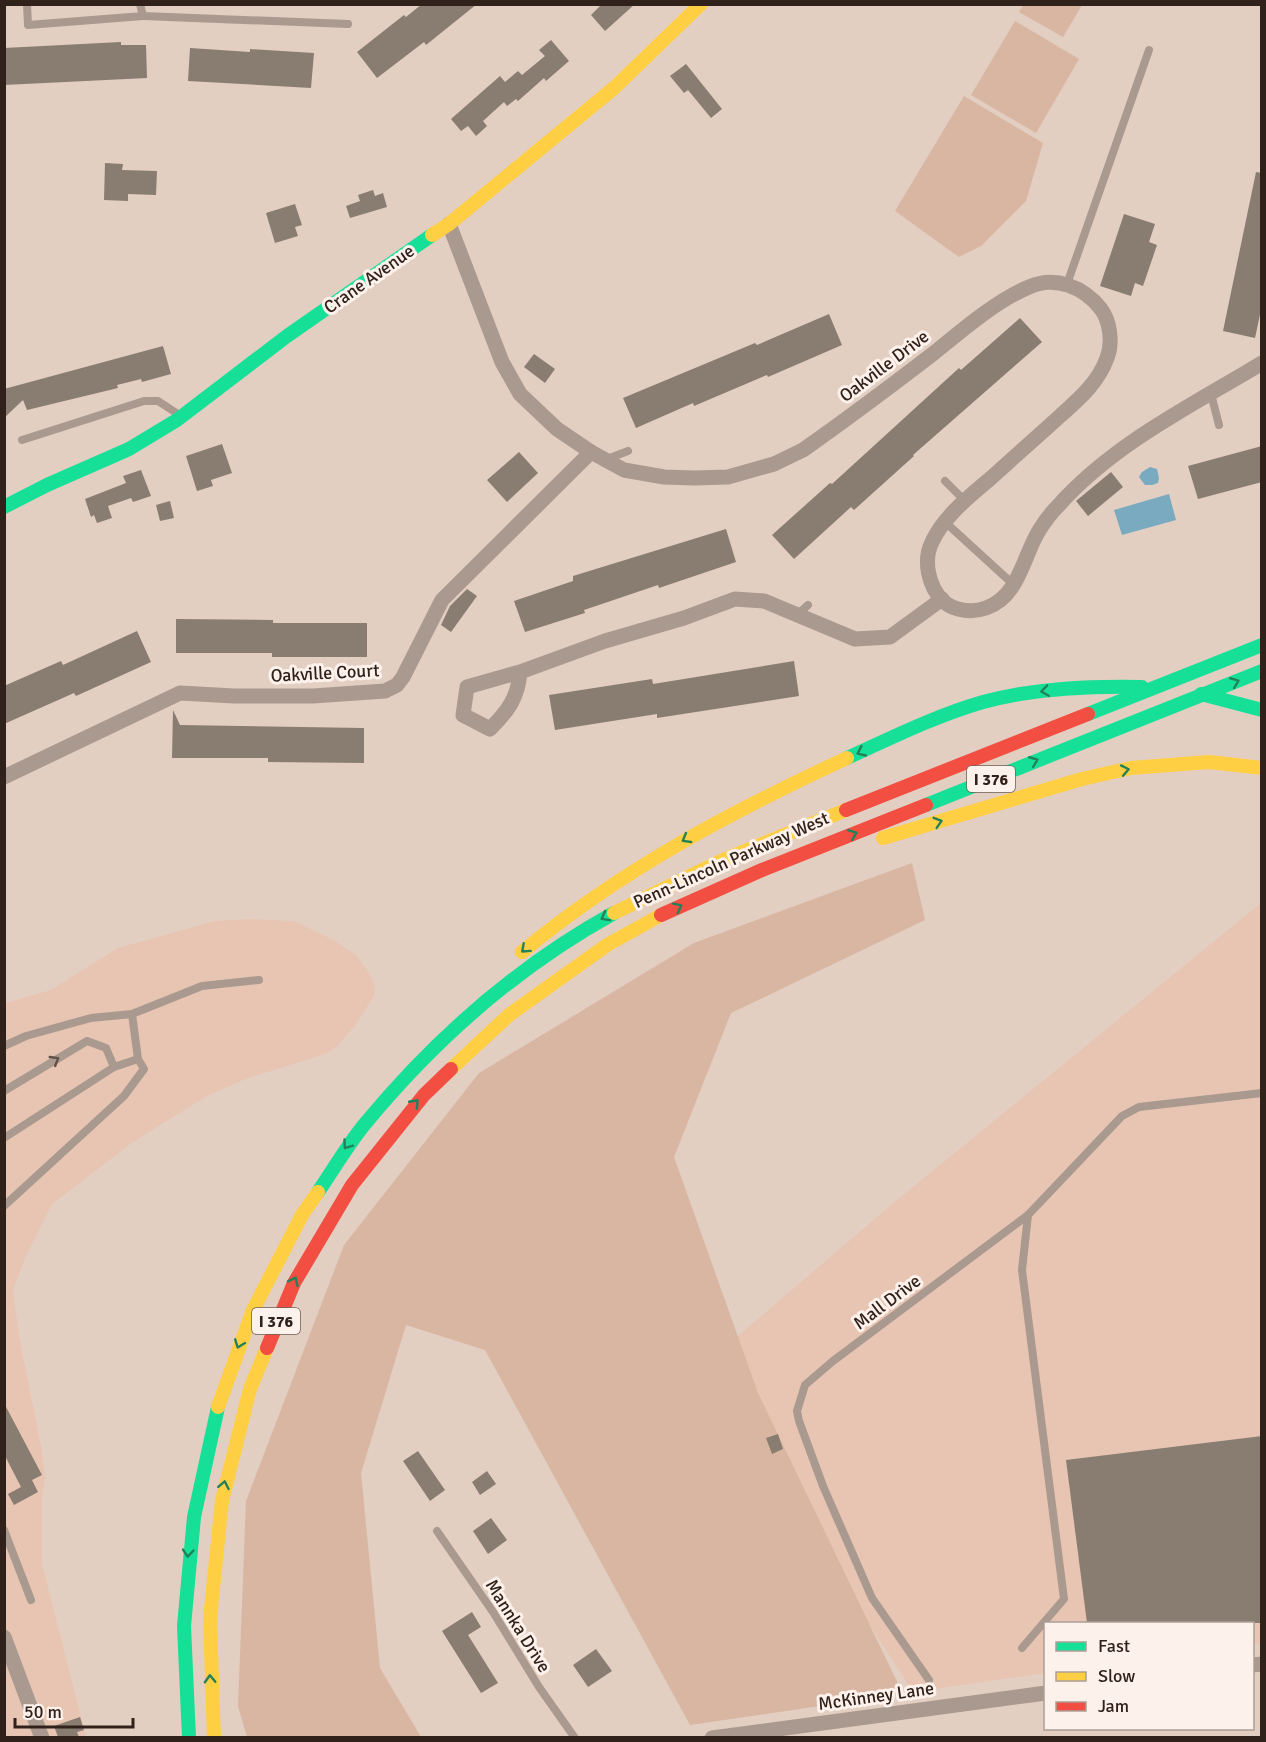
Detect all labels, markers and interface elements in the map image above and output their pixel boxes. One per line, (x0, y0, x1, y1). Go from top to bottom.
street label: Crane Avenue (319, 240, 419, 318)
street label: Oakville Drive (835, 325, 933, 407)
street label: Oakville Court (270, 659, 380, 687)
one-way arrow (1229, 677, 1240, 689)
one-way arrow (1040, 684, 1049, 696)
one-way arrow (856, 745, 867, 757)
one-way arrow (1028, 756, 1039, 769)
one-way arrow (1121, 764, 1130, 776)
road number: I 376 (967, 766, 1015, 792)
street label: Penn-Lincoln Parkway West (630, 807, 832, 913)
one-way arrow (932, 817, 943, 829)
one-way arrow (847, 828, 858, 841)
one-way arrow (682, 832, 692, 843)
one-way arrow (672, 902, 683, 914)
one-way arrow (601, 910, 611, 921)
one-way arrow (521, 942, 532, 953)
one-way arrow (49, 1056, 59, 1068)
one-way arrow (408, 1099, 419, 1110)
one-way arrow (343, 1139, 354, 1150)
street label: Mall Drive (849, 1270, 925, 1334)
one-way arrow (287, 1277, 298, 1288)
road number: I 376 (252, 1308, 300, 1334)
one-way arrow (234, 1338, 246, 1349)
one-way arrow (217, 1481, 230, 1491)
one-way arrow (182, 1549, 195, 1558)
street label: Mannka Drive (481, 1575, 555, 1677)
legend (1044, 1622, 1254, 1730)
text: Fast (1098, 1635, 1130, 1657)
text: Slow (1098, 1665, 1135, 1687)
one-way arrow (203, 1675, 216, 1684)
street label: McKinney Lane (817, 1677, 935, 1715)
scale bar (15, 1691, 134, 1729)
text: Jam (1098, 1695, 1129, 1717)
text: 50 m (24, 1701, 62, 1723)

